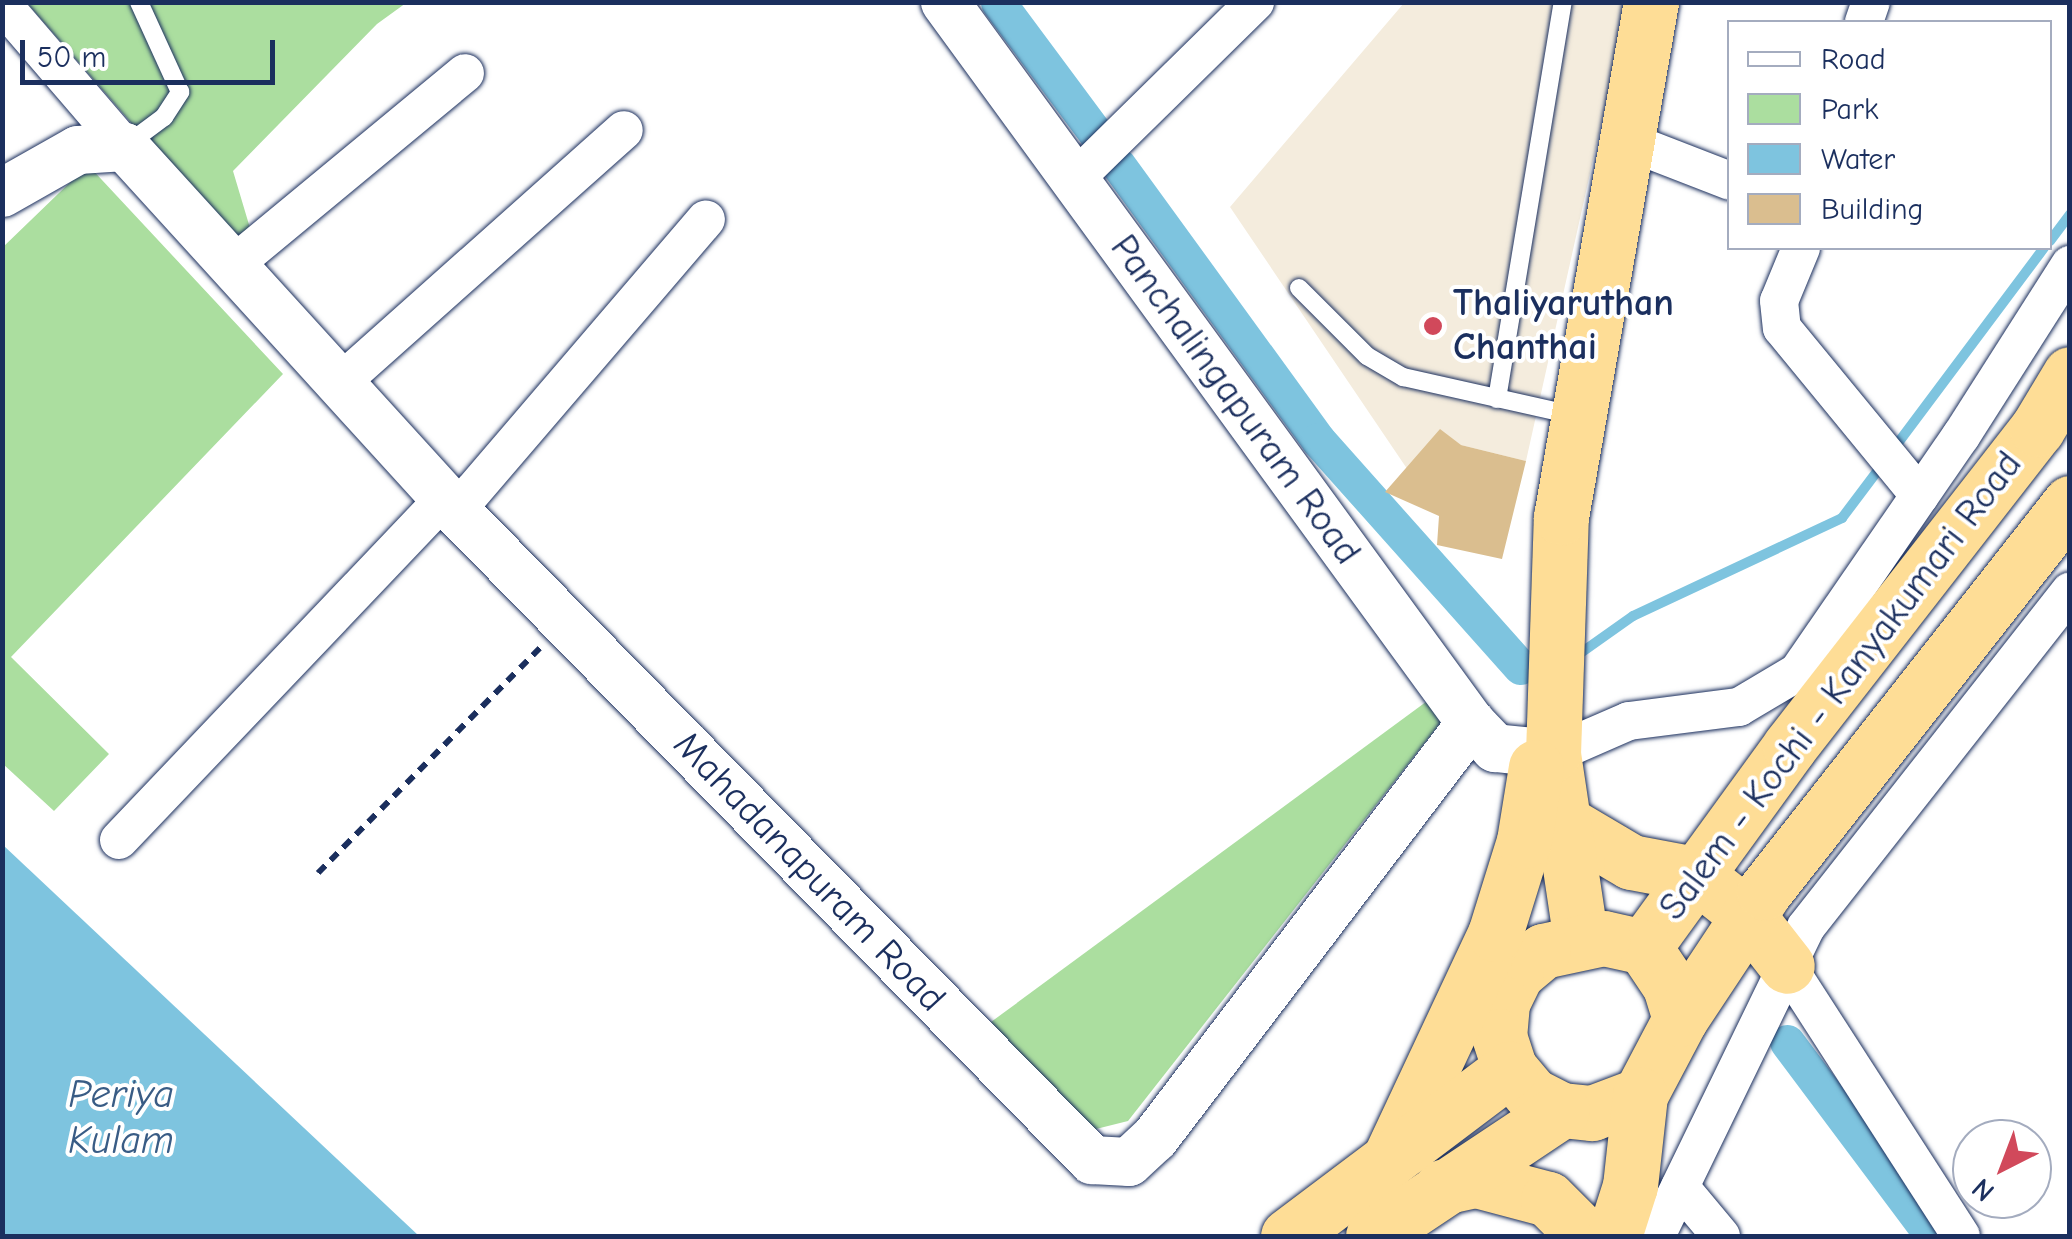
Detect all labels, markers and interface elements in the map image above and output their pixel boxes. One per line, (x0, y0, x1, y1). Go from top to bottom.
scale bar (25, 20, 280, 82)
legend (1727, 20, 2052, 250)
text: 50 m (37, 40, 106, 75)
text: Road (1821, 42, 1886, 77)
text: Park (1821, 92, 1878, 127)
text: Water (1821, 142, 1895, 177)
text: Building (1821, 192, 1924, 227)
street label: Panchalingapuram Road (1100, 226, 1370, 574)
place label: Thaliyaruthan Chanthai (1453, 281, 1674, 370)
marker: Thaliyaruthan Chanthai (1422, 315, 1444, 337)
street label: Salem - Kochi - Kanyakumari Road (1650, 443, 2032, 929)
street label: Mahadanapuram Road (664, 723, 954, 1021)
water label: Periya Kulam (68, 1070, 174, 1164)
north arrow (1952, 1119, 2052, 1219)
text: N (1966, 1172, 2001, 1208)

